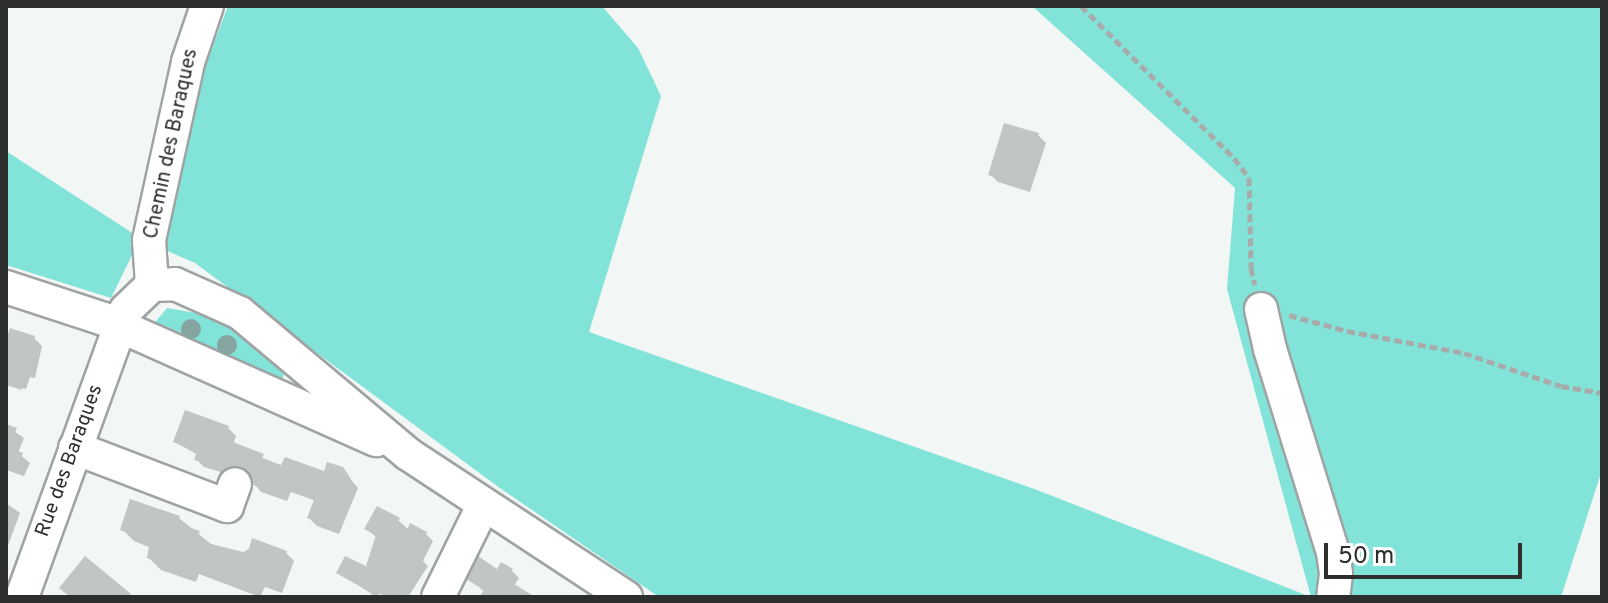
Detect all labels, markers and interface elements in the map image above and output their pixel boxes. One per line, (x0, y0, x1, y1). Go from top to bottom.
street label: Chemin des Baraques (140, 47, 204, 241)
street label: Rue des Baraques (31, 382, 109, 540)
scale bar (1328, 527, 1526, 577)
text: 50 m (1338, 542, 1394, 572)

